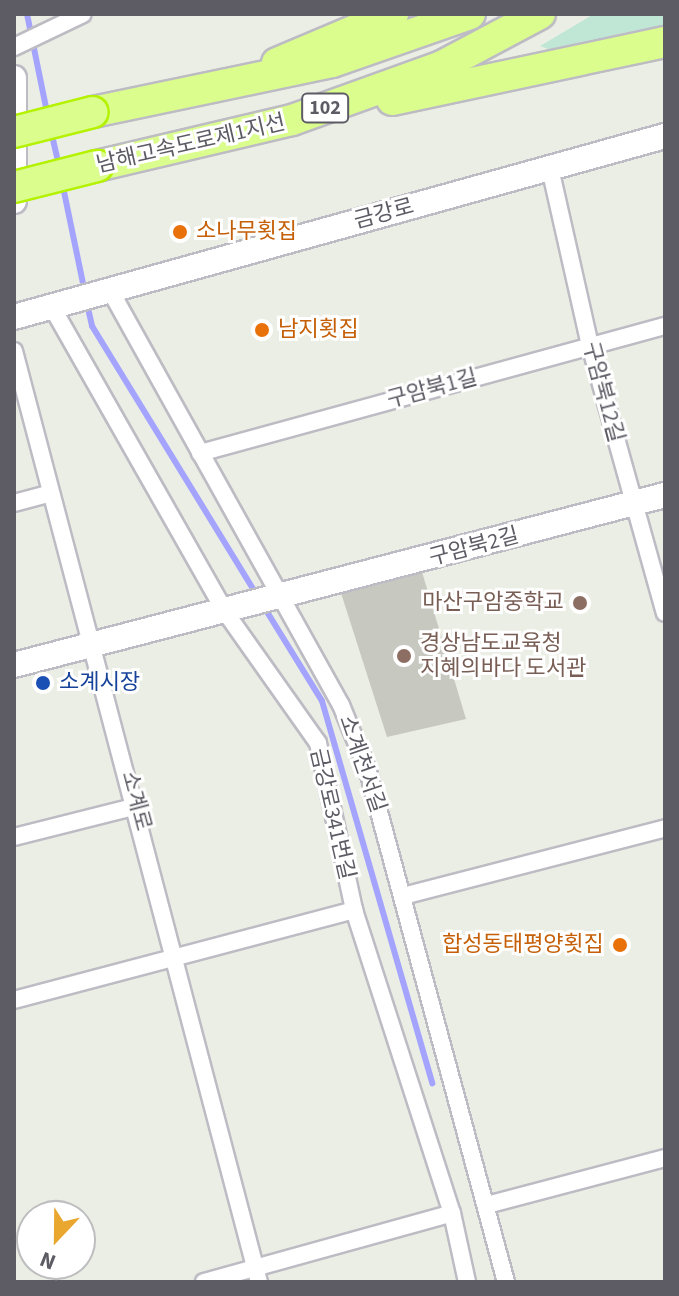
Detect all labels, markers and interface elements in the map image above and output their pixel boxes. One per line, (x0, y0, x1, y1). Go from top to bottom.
road number: 102 (301, 92, 349, 124)
street label: 남해고속도로제1지선 (94, 109, 288, 179)
street label: 금강로 (351, 193, 417, 235)
place label: 소나무횟집 (196, 219, 297, 245)
marker: 소나무횟집 (171, 223, 189, 241)
place label: 남지횟집 (278, 317, 359, 343)
marker: 남지횟집 (253, 321, 271, 339)
street label: 구암북12길 (577, 339, 629, 445)
street label: 구암북1길 (384, 364, 480, 414)
street label: 구암북2길 (426, 522, 522, 572)
place label: 마산구암중학교 (422, 590, 564, 616)
marker: 마산구암중학교 (571, 594, 589, 612)
place label: 경상남도교육청 지혜의바다 도서관 (420, 630, 586, 682)
marker: 경상남도교육청 지혜의바다 도서관 (395, 647, 413, 665)
place label: 소계시장 (59, 670, 140, 696)
marker: 소계시장 (34, 674, 52, 692)
street label: 소계천서길 (333, 712, 391, 816)
street label: 금강로341번길 (304, 746, 360, 882)
street label: 소계로 (115, 768, 157, 834)
place label: 합성동태평양횟집 (442, 932, 604, 958)
marker: 합성동태평양횟집 (611, 936, 629, 954)
north arrow (16, 1200, 96, 1280)
text: N (35, 1243, 61, 1278)

